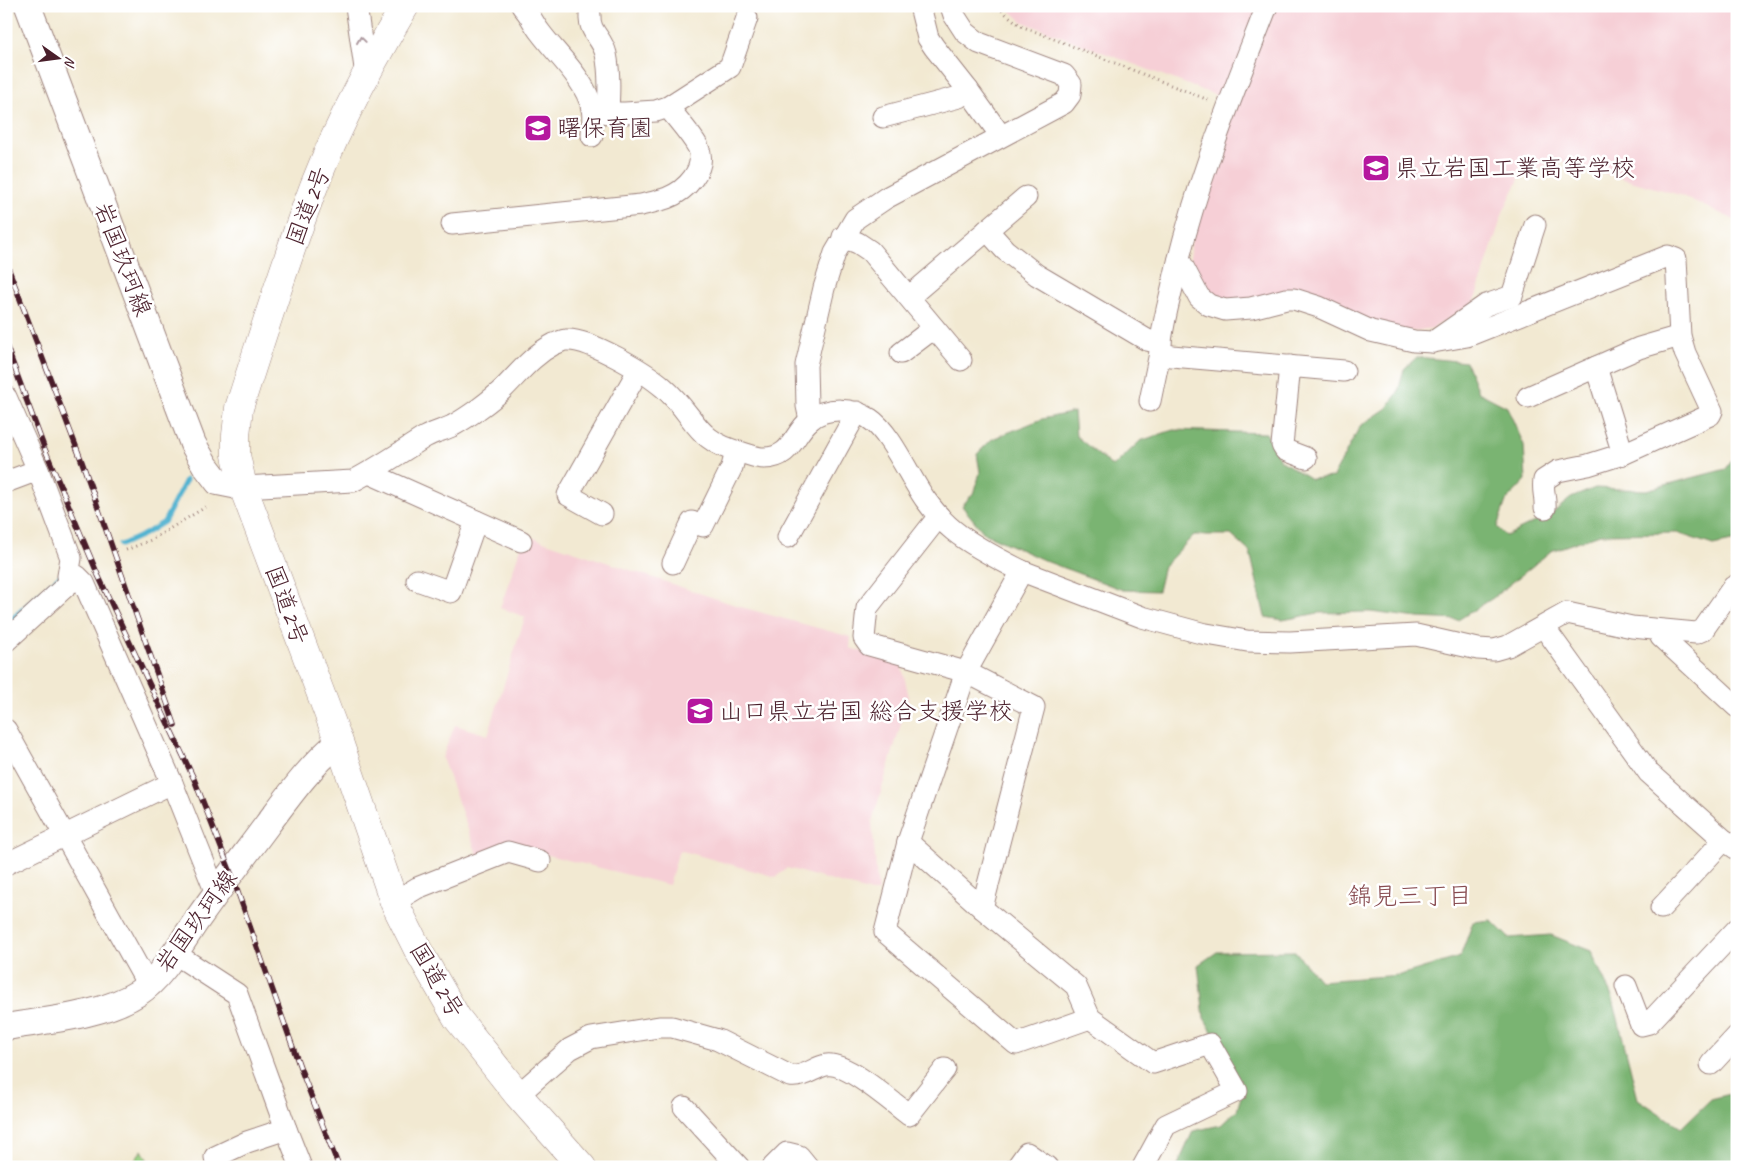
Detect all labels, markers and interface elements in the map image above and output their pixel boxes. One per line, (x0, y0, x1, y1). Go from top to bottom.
north arrow (32, 32, 82, 82)
one-way arrow (356, 36, 367, 44)
text: N (60, 55, 79, 70)
school or university icon: 曙保育園 (523, 113, 553, 143)
place label: 曙保育園 (557, 113, 653, 143)
school or university icon: 県立岩国工業高等学校 (1361, 153, 1391, 183)
place label: 県立岩国工業高等学校 (1395, 153, 1635, 183)
street label: 国道2号 (279, 162, 337, 250)
street label: 岩国玖珂線 (87, 198, 159, 320)
street label: 国道2号 (259, 561, 315, 649)
school or university icon: 山口県立岩国 総合支援学校 (685, 696, 715, 726)
place label: 山口県立岩国 総合支援学校 (719, 696, 1013, 726)
street label: 岩国玖珂線 (149, 864, 243, 978)
district label: 錦見三丁目 (1347, 880, 1473, 912)
street label: 国道2号 (403, 937, 471, 1023)

